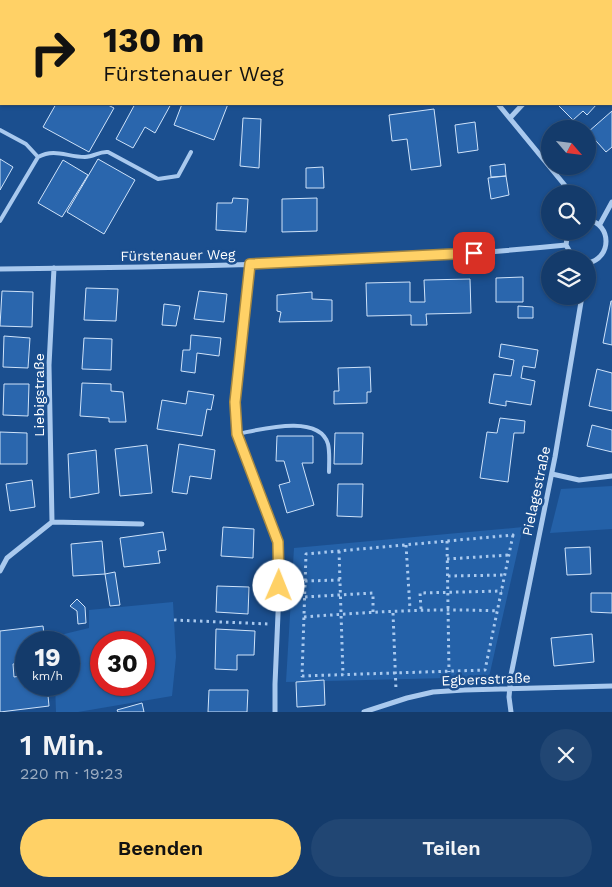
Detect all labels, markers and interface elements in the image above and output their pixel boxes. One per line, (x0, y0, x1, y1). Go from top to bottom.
text: 130 m (103, 19, 204, 61)
icon: right (20, 20, 85, 85)
text: Fürstenauer Weg (103, 61, 284, 86)
north arrow (541, 120, 596, 175)
map controls (541, 120, 596, 305)
button: search (541, 185, 596, 240)
pin (453, 232, 495, 274)
icon: arrive (460, 239, 488, 267)
street label: Fürstenauer Weg (120, 246, 236, 264)
button: layers (541, 250, 596, 305)
street label: Liebigstraße (31, 353, 47, 437)
street label: Pielagestraße (519, 445, 553, 537)
position arrow (252, 559, 304, 611)
speed limit sign: 30 (90, 631, 155, 696)
text: 19 (34, 643, 61, 672)
text: km/h (32, 669, 63, 683)
street label: Egbersstraße (441, 669, 531, 689)
text: 1 Min. (20, 727, 104, 762)
button: close (540, 729, 592, 781)
text: 220 m · 19:23 (20, 764, 123, 783)
button: Beenden (20, 819, 301, 877)
button: Teilen (311, 819, 592, 877)

